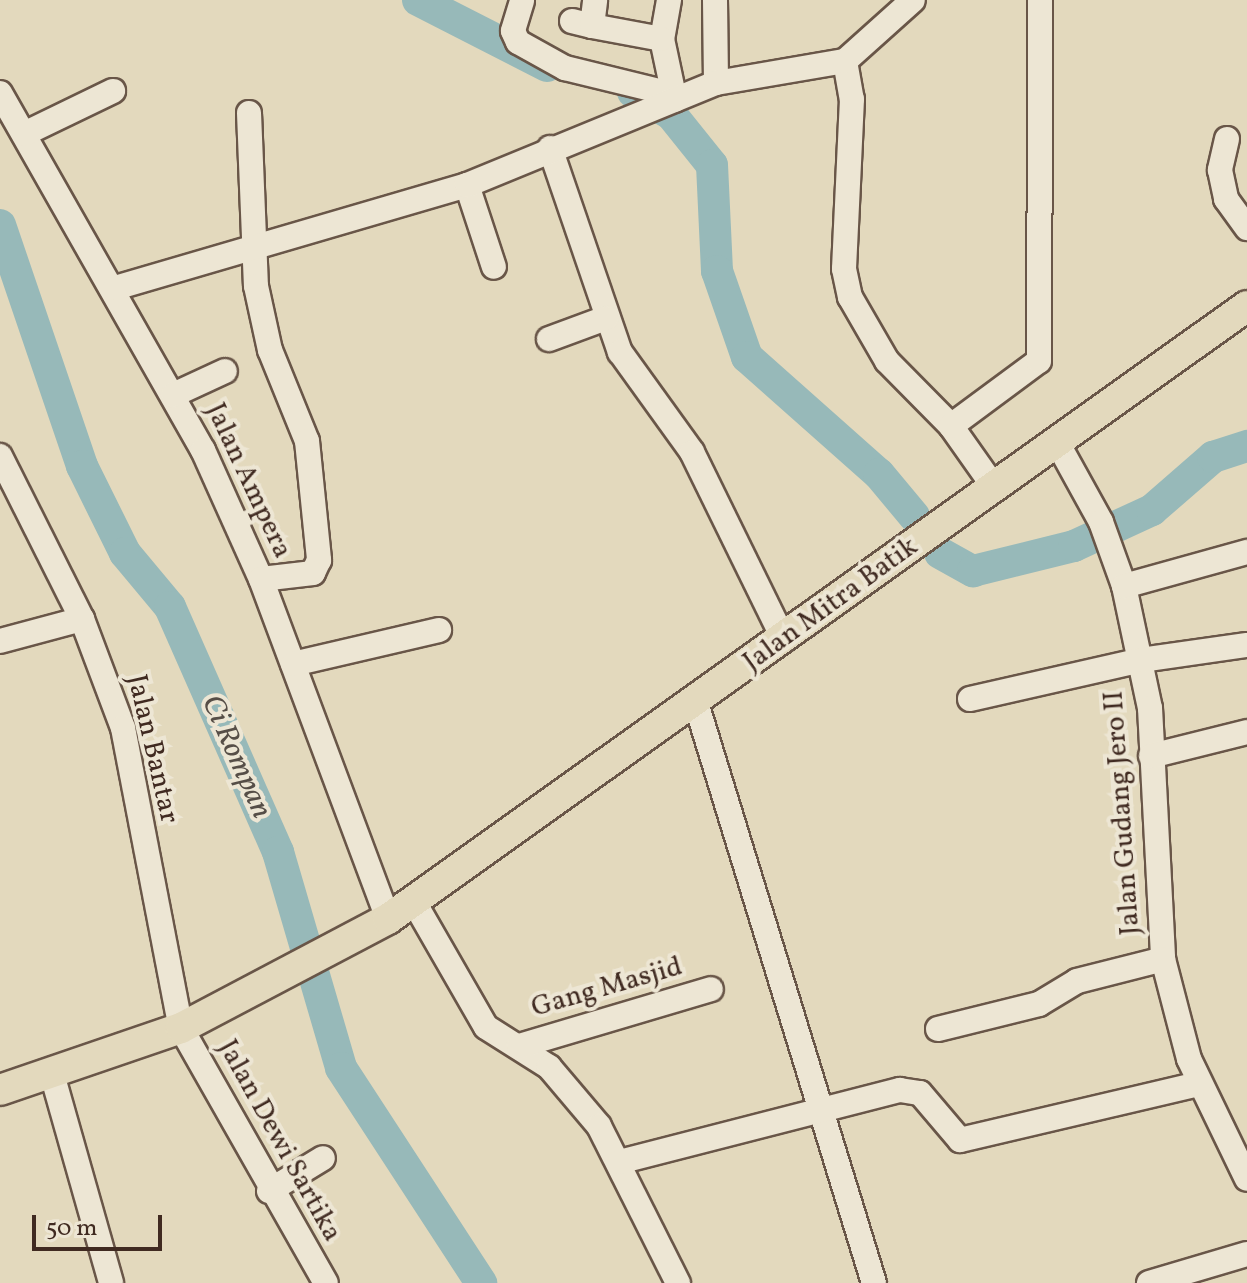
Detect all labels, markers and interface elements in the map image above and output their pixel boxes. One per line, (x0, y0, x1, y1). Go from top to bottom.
street label: Jalan Ampera (197, 398, 299, 564)
street label: Jalan Mitra Batik (737, 530, 925, 680)
street label: Jalan Bantar (119, 671, 185, 827)
water label: Ci Rompan (193, 690, 279, 824)
street label: Jalan Gudang Jero II (1098, 690, 1148, 936)
street label: Gang Masjid (528, 950, 686, 1026)
street label: Jalan Dewi Sartika (210, 1034, 348, 1248)
scale bar (36, 1199, 166, 1249)
text: 50 m (46, 1212, 98, 1246)

